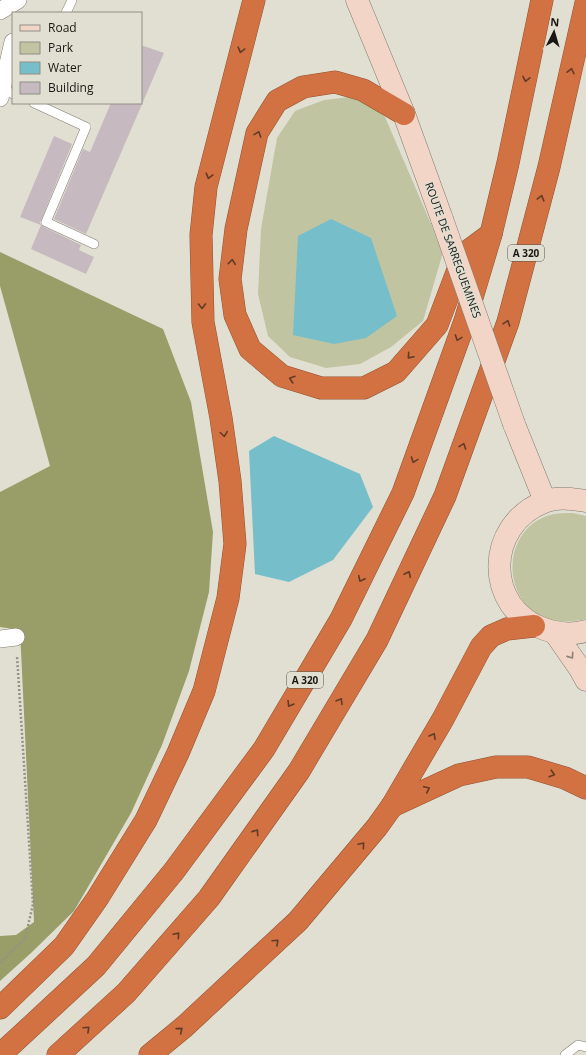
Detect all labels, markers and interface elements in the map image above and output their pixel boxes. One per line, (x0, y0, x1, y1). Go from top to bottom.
legend (12, 12, 142, 104)
north arrow (534, 12, 574, 52)
text: N (550, 14, 560, 29)
text: Road (48, 19, 77, 36)
text: Park (48, 39, 74, 56)
one-way arrow (238, 47, 246, 54)
text: Water (48, 59, 82, 76)
one-way arrow (566, 68, 574, 75)
one-way arrow (522, 76, 530, 82)
text: Building (48, 79, 94, 96)
one-way arrow (253, 131, 261, 138)
one-way arrow (205, 172, 214, 179)
street label: ROUTE DE SARREGUEMINES (422, 180, 485, 320)
one-way arrow (536, 195, 544, 201)
road number: A 320 (508, 245, 544, 261)
one-way arrow (227, 258, 236, 265)
one-way arrow (198, 303, 206, 309)
one-way arrow (502, 320, 511, 327)
one-way arrow (455, 335, 463, 342)
one-way arrow (407, 351, 414, 359)
one-way arrow (289, 375, 296, 384)
one-way arrow (219, 431, 228, 437)
one-way arrow (458, 442, 467, 449)
one-way arrow (411, 457, 419, 464)
one-way arrow (403, 571, 411, 579)
one-way arrow (358, 574, 365, 582)
one-way arrow (566, 652, 574, 659)
road number: A 320 (287, 672, 323, 688)
one-way arrow (336, 698, 343, 705)
one-way arrow (288, 700, 295, 707)
one-way arrow (428, 733, 435, 740)
one-way arrow (548, 769, 555, 778)
one-way arrow (423, 786, 431, 794)
one-way arrow (251, 829, 259, 836)
one-way arrow (357, 842, 364, 849)
one-way arrow (172, 932, 180, 940)
one-way arrow (271, 940, 278, 947)
one-way arrow (82, 1026, 90, 1033)
one-way arrow (175, 1027, 183, 1035)

